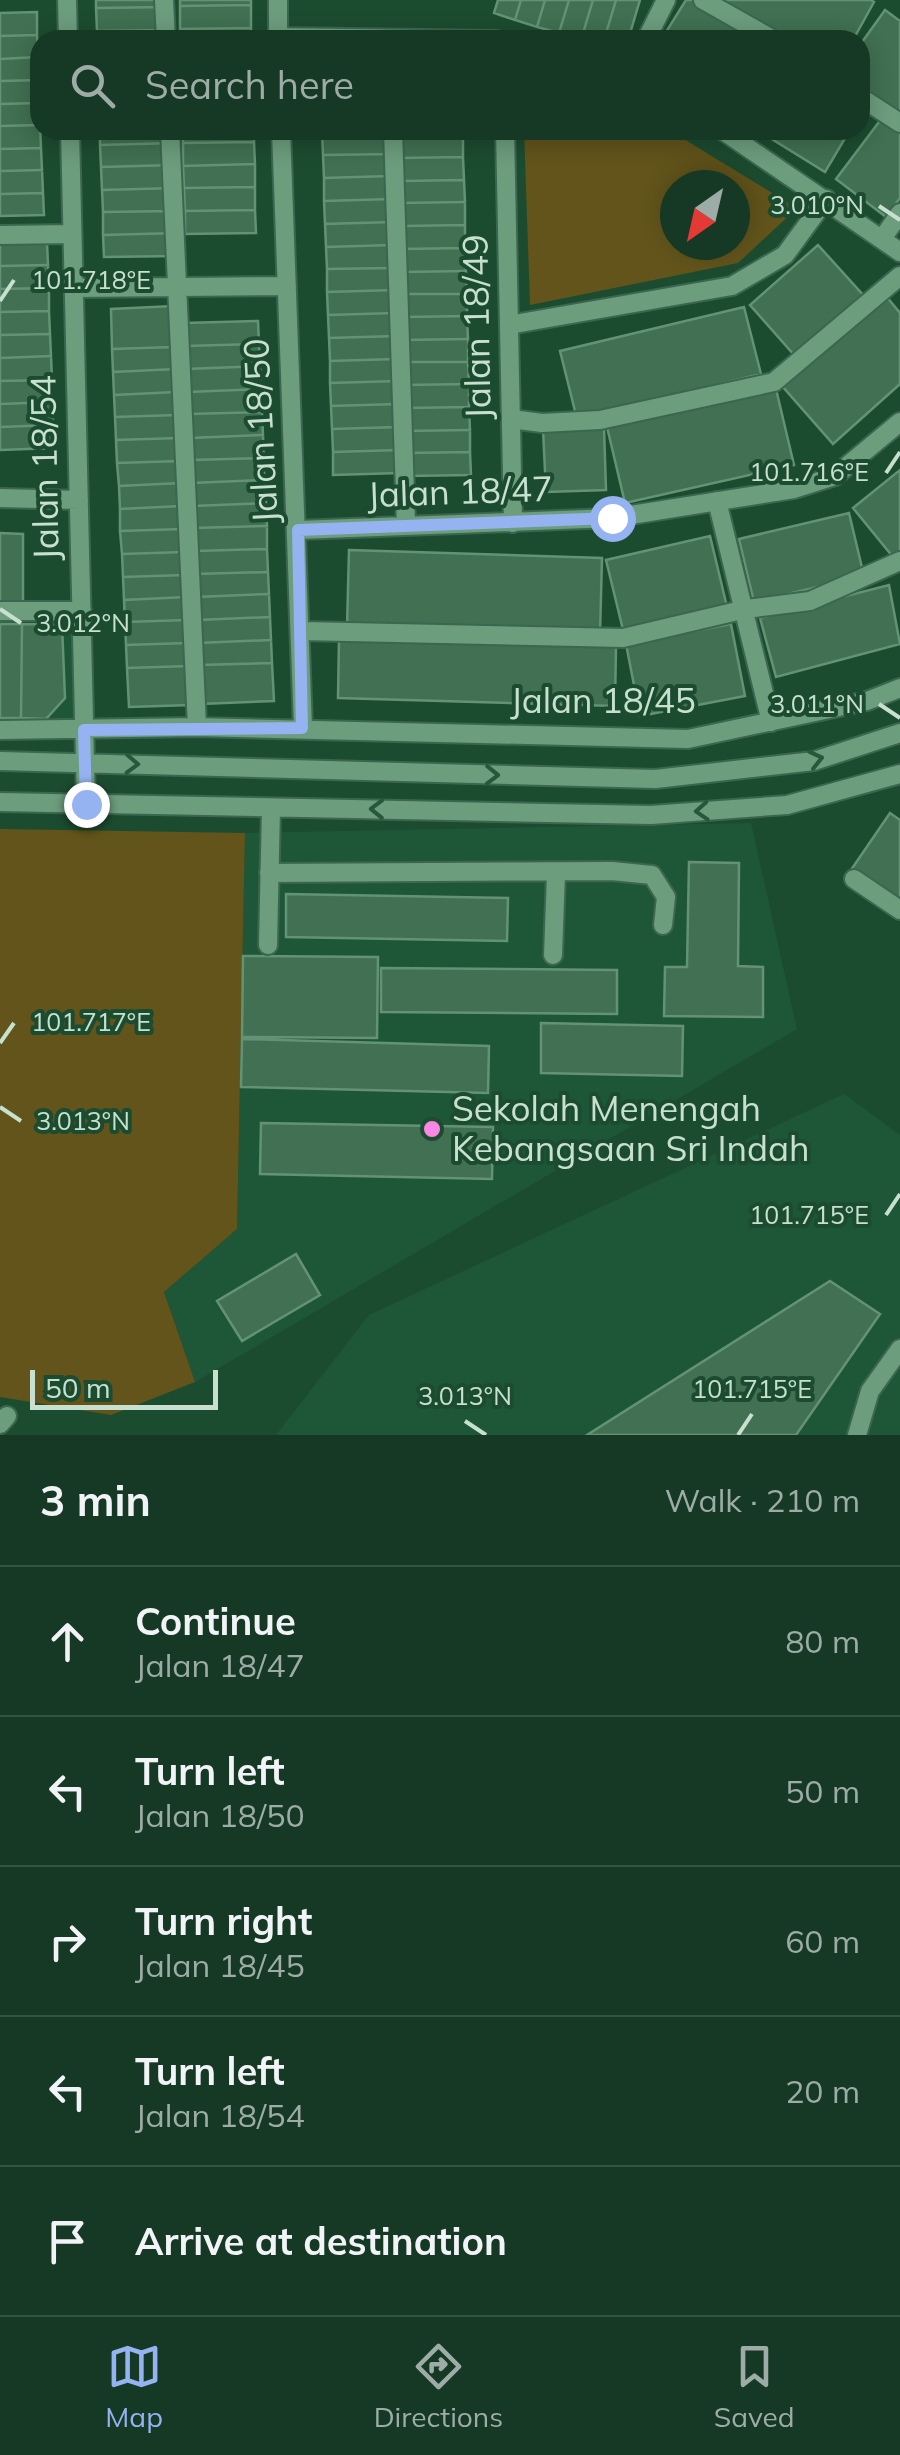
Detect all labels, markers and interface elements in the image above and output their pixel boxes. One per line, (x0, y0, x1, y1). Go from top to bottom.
search box (30, 30, 870, 140)
icon: search (65, 58, 120, 113)
text: Search here (145, 61, 354, 109)
north arrow (660, 170, 750, 260)
text: 3.010°N (770, 189, 864, 220)
street label: Jalan 18/49 (452, 234, 500, 420)
text: 101.718°E (31, 264, 151, 295)
street label: Jalan 18/50 (233, 337, 287, 525)
street label: Jalan 18/54 (20, 375, 68, 561)
text: 101.716°E (749, 456, 869, 487)
street label: Jalan 18/47 (366, 466, 553, 516)
route start (590, 496, 636, 542)
text: 3.012°N (36, 607, 130, 638)
street label: Jalan 18/45 (510, 678, 696, 722)
text: 3.011°N (770, 688, 864, 719)
one-way arrow (807, 750, 824, 771)
one-way arrow (125, 754, 141, 775)
one-way arrow (485, 764, 501, 785)
route end (64, 782, 110, 828)
one-way arrow (369, 799, 385, 820)
one-way arrow (693, 800, 709, 821)
text: 101.717°E (31, 1006, 151, 1037)
place label: Sekolah Menengah Kebangsaan Sri Indah (452, 1086, 810, 1170)
text: 3.013°N (36, 1105, 130, 1136)
marker: Sekolah Menengah Kebangsaan Sri Indah (421, 1118, 443, 1140)
text: 101.715°E (749, 1199, 869, 1230)
scale bar (30, 1365, 218, 1410)
text: 50 m (45, 1370, 111, 1405)
text: 101.715°E (692, 1373, 812, 1404)
text: 3.013°N (418, 1380, 512, 1411)
text: 3 min (40, 1474, 151, 1527)
text: Walk · 210 m (665, 1480, 860, 1520)
text: Continue (135, 1597, 296, 1645)
icon: ahead (40, 1614, 95, 1669)
text: 80 m (785, 1621, 860, 1661)
text: Jalan 18/47 (135, 1645, 305, 1685)
text: Turn left (135, 1747, 285, 1795)
icon: left (40, 1764, 95, 1819)
text: 50 m (785, 1771, 860, 1811)
text: Jalan 18/50 (135, 1795, 305, 1835)
text: Turn right (135, 1897, 312, 1945)
icon: right (40, 1914, 95, 1969)
text: 60 m (785, 1921, 860, 1961)
text: Jalan 18/45 (135, 1945, 305, 1985)
text: Turn left (135, 2047, 285, 2095)
icon: left (40, 2064, 95, 2119)
text: 20 m (785, 2071, 860, 2111)
text: Jalan 18/54 (135, 2095, 305, 2135)
icon: arrive (40, 2214, 95, 2269)
text: Arrive at destination (135, 2217, 507, 2265)
tab: Map (105, 2339, 163, 2434)
tab: Directions (374, 2339, 503, 2434)
tab: Saved (714, 2339, 795, 2434)

